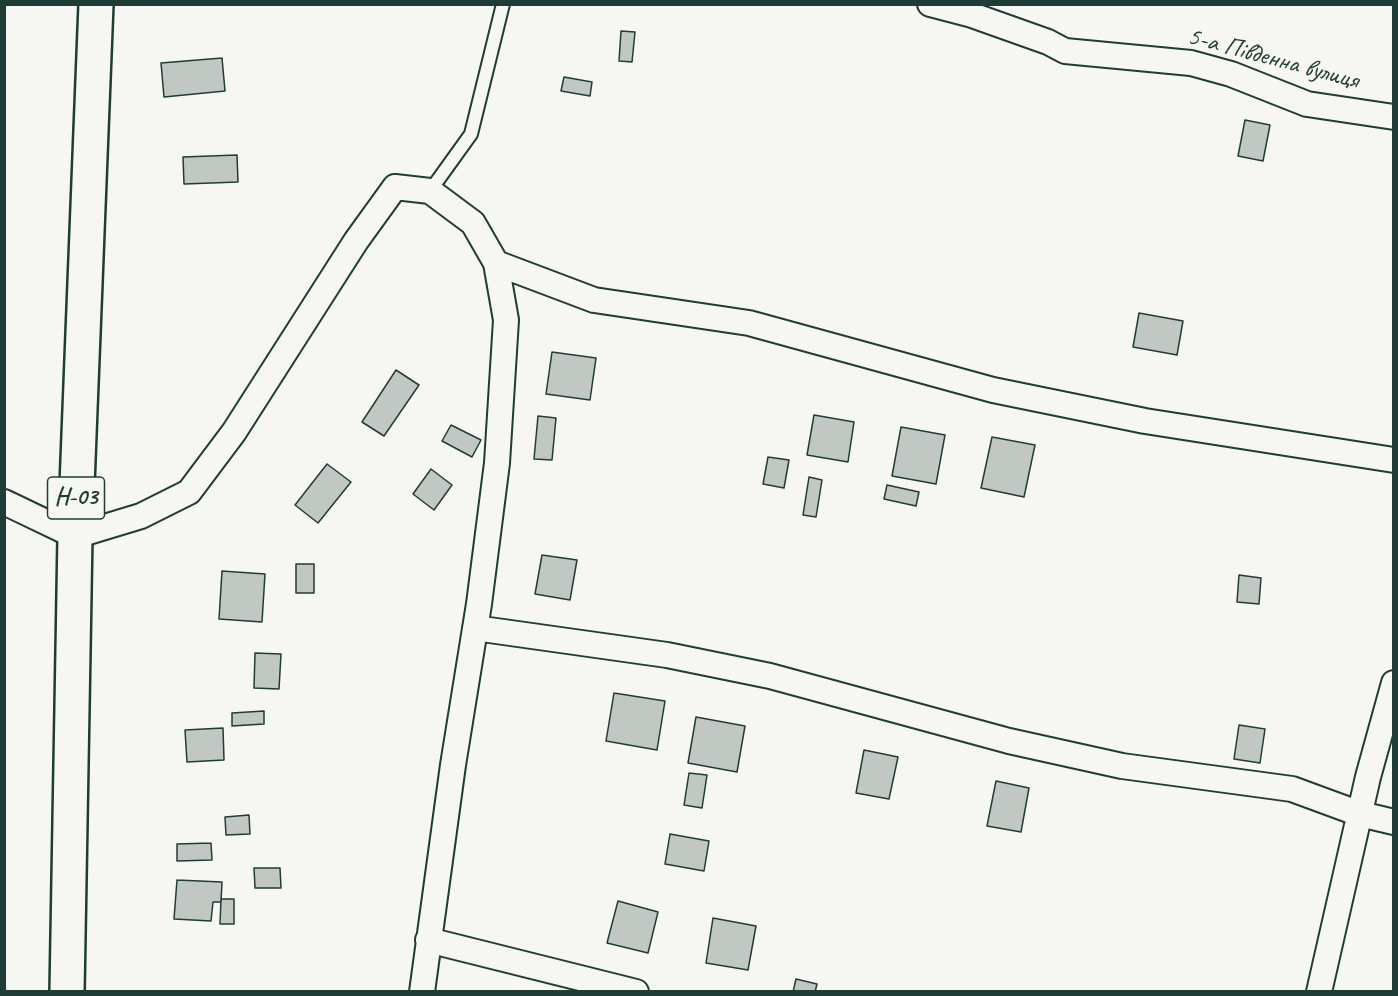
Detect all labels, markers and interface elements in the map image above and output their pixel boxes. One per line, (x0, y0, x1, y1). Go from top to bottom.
street label: 5-а Південна вулиця (1184, 21, 1362, 97)
road number: Н-03 (48, 477, 104, 519)

